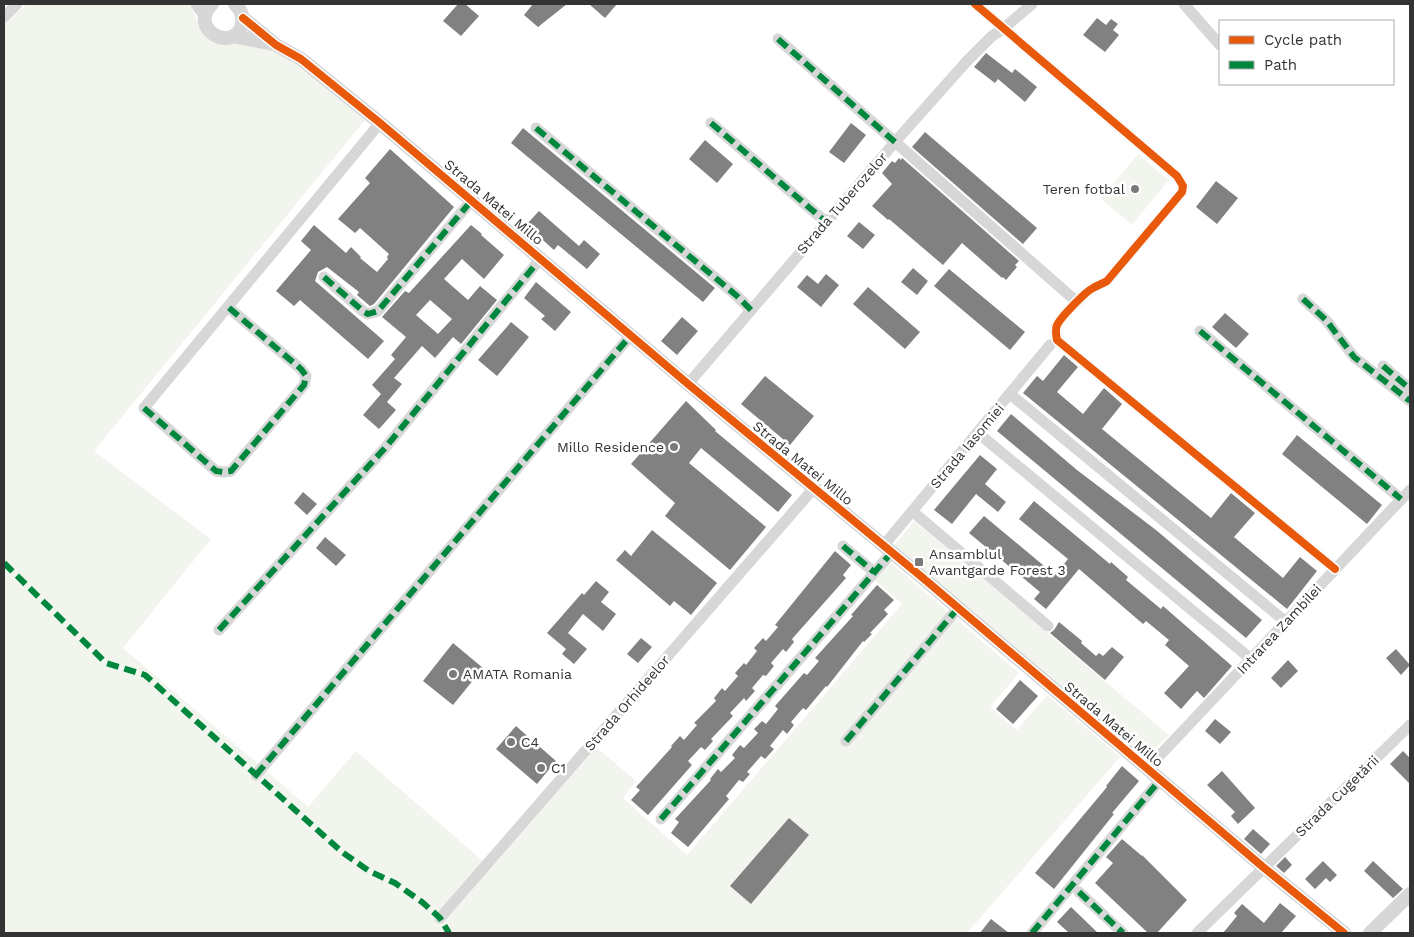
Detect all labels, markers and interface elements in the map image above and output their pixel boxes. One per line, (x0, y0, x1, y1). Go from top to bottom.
legend (1219, 20, 1394, 85)
text: Cycle path (1264, 31, 1342, 49)
text: Path (1264, 56, 1297, 74)
street label: Strada Tuberozelor (793, 149, 891, 257)
street label: Strada Matei Millo (441, 156, 547, 248)
place label: Teren fotbal (1043, 181, 1126, 197)
marker: Teren fotbal (1129, 183, 1141, 195)
street label: Strada Iasomiei (927, 400, 1007, 492)
street label: Strada Matei Millo (750, 418, 856, 508)
place label: Millo Residence (557, 439, 664, 455)
marker: Millo Residence (668, 441, 680, 453)
place label: Ansamblul Avantgarde Forest 3 (929, 546, 1066, 578)
marker: Ansamblul Avantgarde Forest 3 (913, 556, 925, 568)
street label: Intrarea Zambilei (1233, 581, 1325, 677)
street label: Strada Orhideelor (581, 652, 673, 754)
place label: AMATA Romania (463, 666, 572, 682)
marker: AMATA Romania (447, 668, 459, 680)
street label: Strada Matei Millo (1061, 678, 1167, 770)
place label: C4 (521, 734, 539, 750)
marker: C4 (505, 736, 517, 748)
street label: Strada Cugetării (1292, 752, 1382, 840)
place label: C1 (551, 760, 566, 776)
marker: C1 (535, 762, 547, 774)

